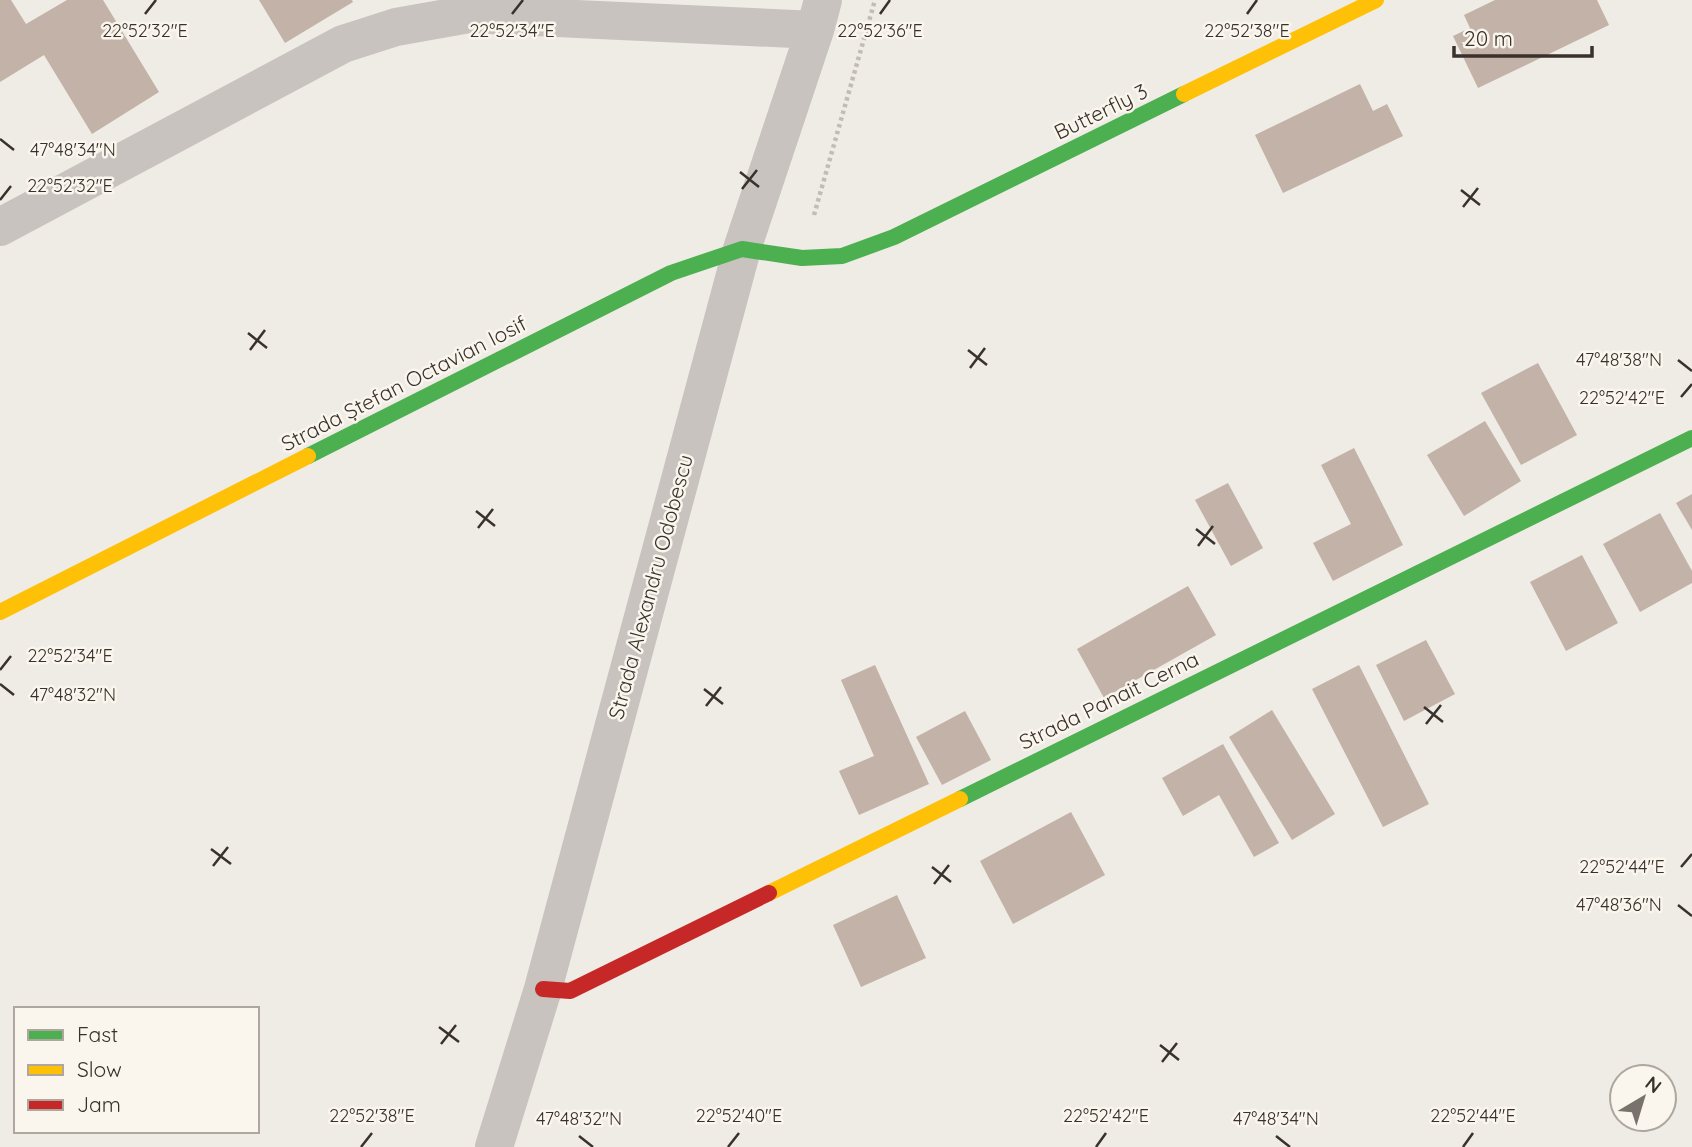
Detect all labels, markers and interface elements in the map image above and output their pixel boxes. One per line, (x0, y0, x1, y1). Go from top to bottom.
scale bar (1454, 14, 1592, 58)
text: 22°52'32"E (102, 19, 188, 42)
text: 22°52'34"E (469, 19, 555, 42)
text: 22°52'36"E (837, 19, 923, 42)
text: 22°52'38"E (1204, 19, 1290, 42)
text: 20 m (1464, 25, 1513, 51)
street label: Butterfly 3 (1050, 77, 1152, 145)
text: 47°48'34"N (30, 138, 116, 161)
text: 22°52'32"E (27, 174, 113, 197)
street label: Strada Ștefan Octavian Iosif (276, 310, 531, 456)
text: 47°48'38"N (1576, 348, 1662, 371)
text: 22°52'42"E (1579, 386, 1665, 409)
street label: Strada Alexandru Odobescu (602, 452, 698, 722)
text: 22°52'34"E (27, 644, 113, 667)
street label: Strada Panait Cerna (1015, 645, 1203, 755)
text: 47°48'32"N (30, 683, 116, 706)
text: 22°52'44"E (1579, 855, 1665, 878)
text: 47°48'36"N (1576, 893, 1662, 916)
legend (14, 1007, 259, 1133)
text: Fast (77, 1021, 118, 1047)
text: Slow (77, 1056, 122, 1082)
north arrow (1608, 1063, 1678, 1133)
text: N (1641, 1071, 1666, 1098)
text: Jam (77, 1091, 121, 1117)
text: 22°52'38"E (329, 1104, 415, 1127)
text: 22°52'40"E (696, 1104, 782, 1127)
text: 22°52'42"E (1063, 1104, 1149, 1127)
text: 22°52'44"E (1430, 1104, 1516, 1127)
text: 47°48'32"N (536, 1107, 622, 1130)
text: 47°48'34"N (1233, 1107, 1319, 1130)

